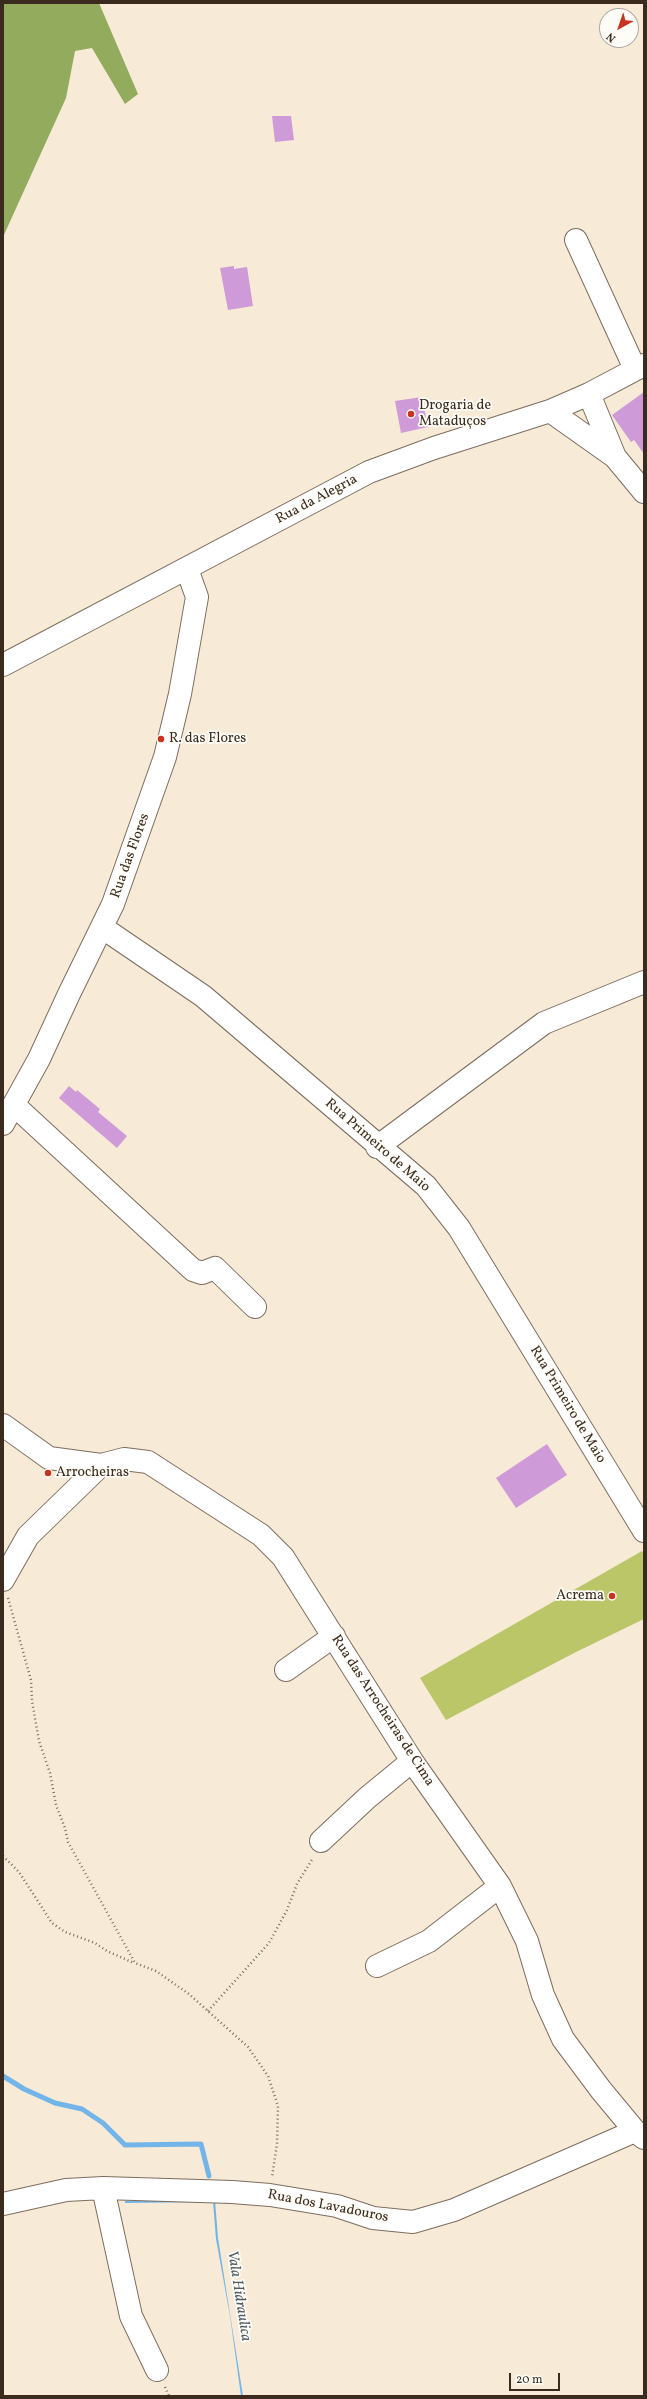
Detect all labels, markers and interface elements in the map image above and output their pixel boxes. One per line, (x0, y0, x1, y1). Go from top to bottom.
north arrow (599, 8, 639, 48)
text: N (604, 28, 619, 45)
place label: Drogaria de Mataduços (419, 398, 491, 430)
marker: Drogaria de Mataduços (406, 409, 416, 419)
street label: Rua da Alegria (273, 472, 361, 528)
place label: R. das Flores (169, 731, 246, 747)
marker: R. das Flores (156, 734, 166, 744)
street label: Rua das Flores (108, 811, 154, 901)
street label: Rua Primeiro de Maio (321, 1096, 433, 1196)
street label: Rua Primeiro de Maio (525, 1343, 609, 1467)
place label: Arrocheiras (56, 1465, 129, 1481)
marker: Arrocheiras (43, 1468, 53, 1478)
place label: Acrema (556, 1588, 604, 1604)
marker: Acrema (607, 1591, 617, 1601)
street label: Rua das Arrocheiras de Cima (327, 1632, 437, 1790)
street label: Rua dos Lavadouros (266, 2187, 390, 2227)
water label: Vala Hidraulica (222, 2249, 254, 2343)
scale bar (511, 2365, 562, 2391)
text: 20 m (516, 2372, 543, 2388)

